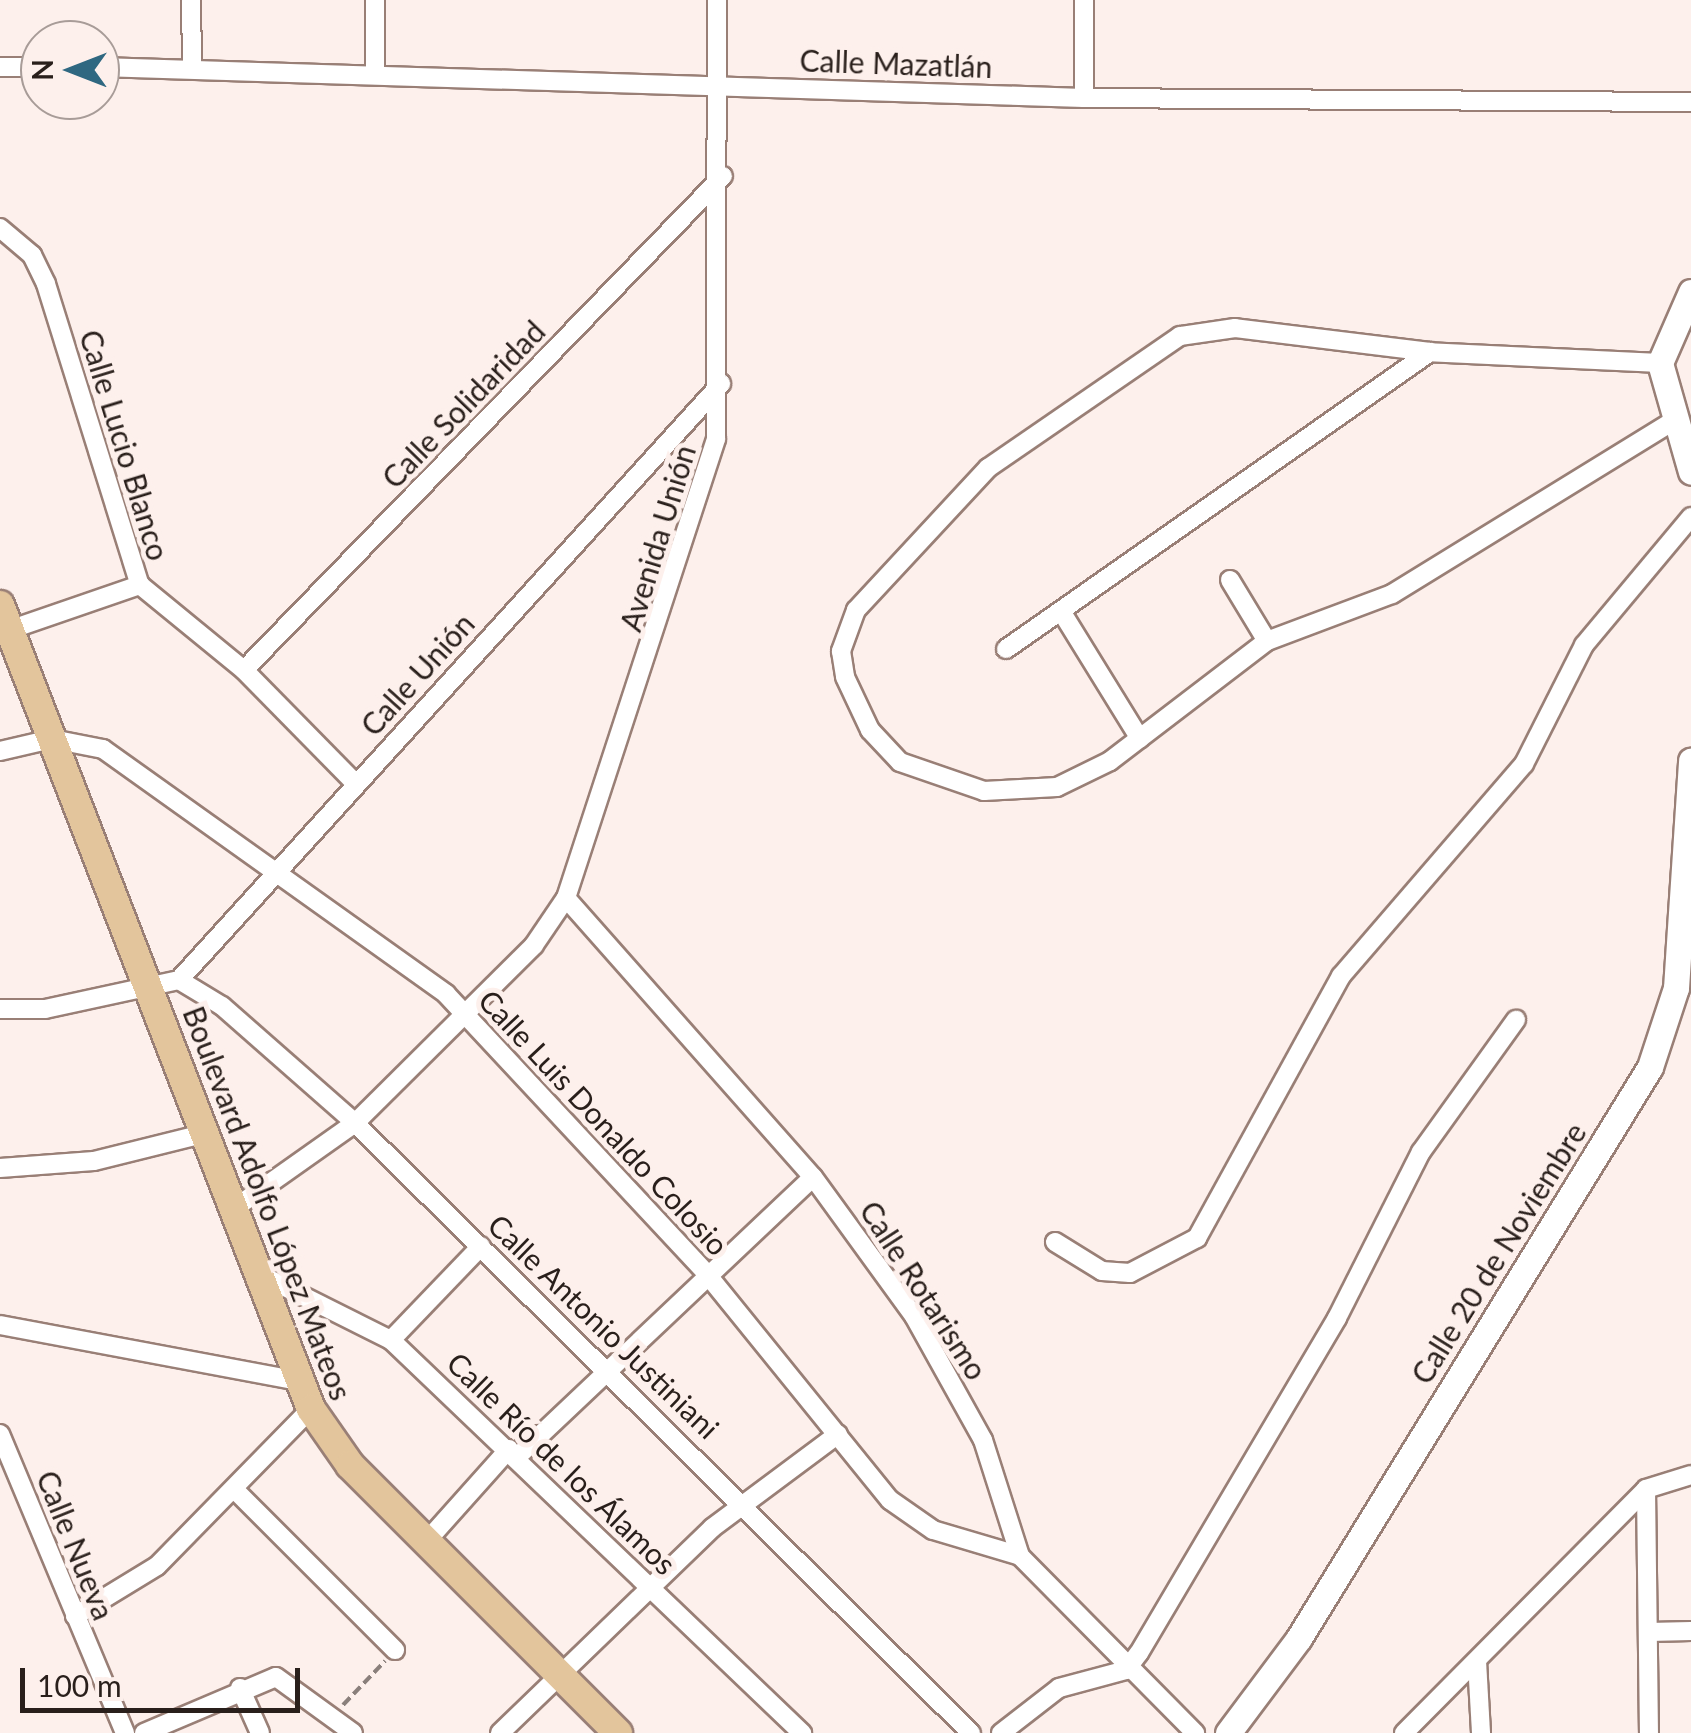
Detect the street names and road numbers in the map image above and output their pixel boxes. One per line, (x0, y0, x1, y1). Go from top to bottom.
street label: Calle Mazatlán (799, 42, 993, 84)
street label: Calle Solidaridad (374, 313, 552, 495)
street label: Calle Lucio Blanco (73, 325, 177, 565)
street label: Avenida Unión (612, 441, 702, 635)
street label: Calle Unión (353, 606, 481, 742)
street label: Calle Luis Donaldo Colosio (472, 982, 736, 1262)
street label: Boulevard Adolfo López Mateos (176, 1001, 360, 1405)
street label: Calle 20 de Noviembre (1403, 1116, 1593, 1390)
street label: Calle Rotarismo (853, 1194, 995, 1386)
street label: Calle Antonio Justiniani (480, 1206, 728, 1446)
street label: Calle Río de los Álamos (440, 1344, 684, 1582)
street label: Calle Nueva (30, 1465, 122, 1625)

